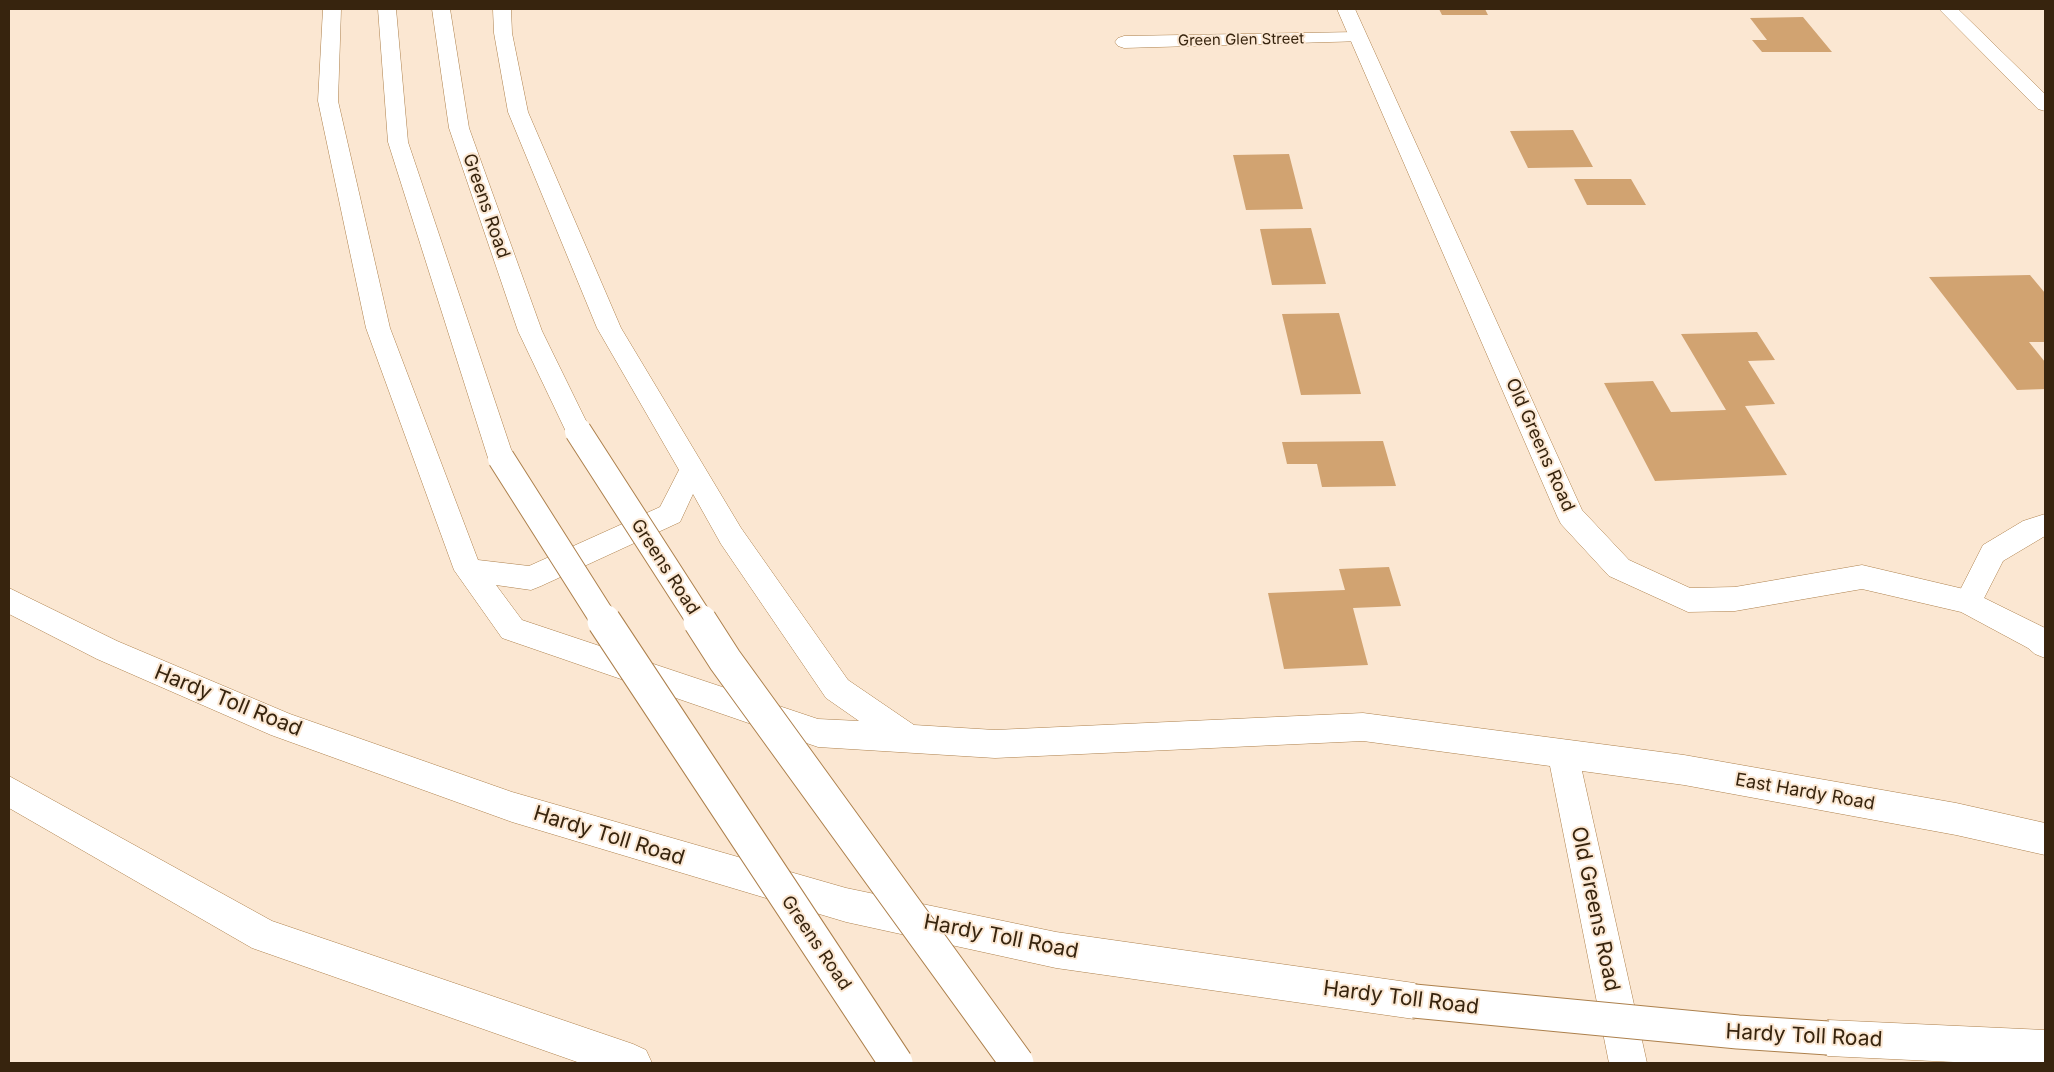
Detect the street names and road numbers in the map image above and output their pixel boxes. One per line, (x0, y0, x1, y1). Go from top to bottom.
street label: Green Glen Street (1178, 30, 1304, 50)
street label: Greens Road (458, 151, 514, 261)
street label: Old Greens Road (1501, 375, 1579, 515)
street label: Greens Road (626, 515, 704, 619)
street label: Hardy Toll Road (151, 660, 305, 742)
street label: East Hardy Road (1734, 769, 1876, 815)
street label: Hardy Toll Road (530, 801, 688, 871)
street label: Old Greens Road (1565, 824, 1625, 994)
street label: Greens Road (776, 892, 856, 994)
street label: Hardy Toll Road (922, 910, 1080, 964)
street label: Hardy Toll Road (1322, 976, 1480, 1020)
street label: Hardy Toll Road (1725, 1019, 1883, 1053)

